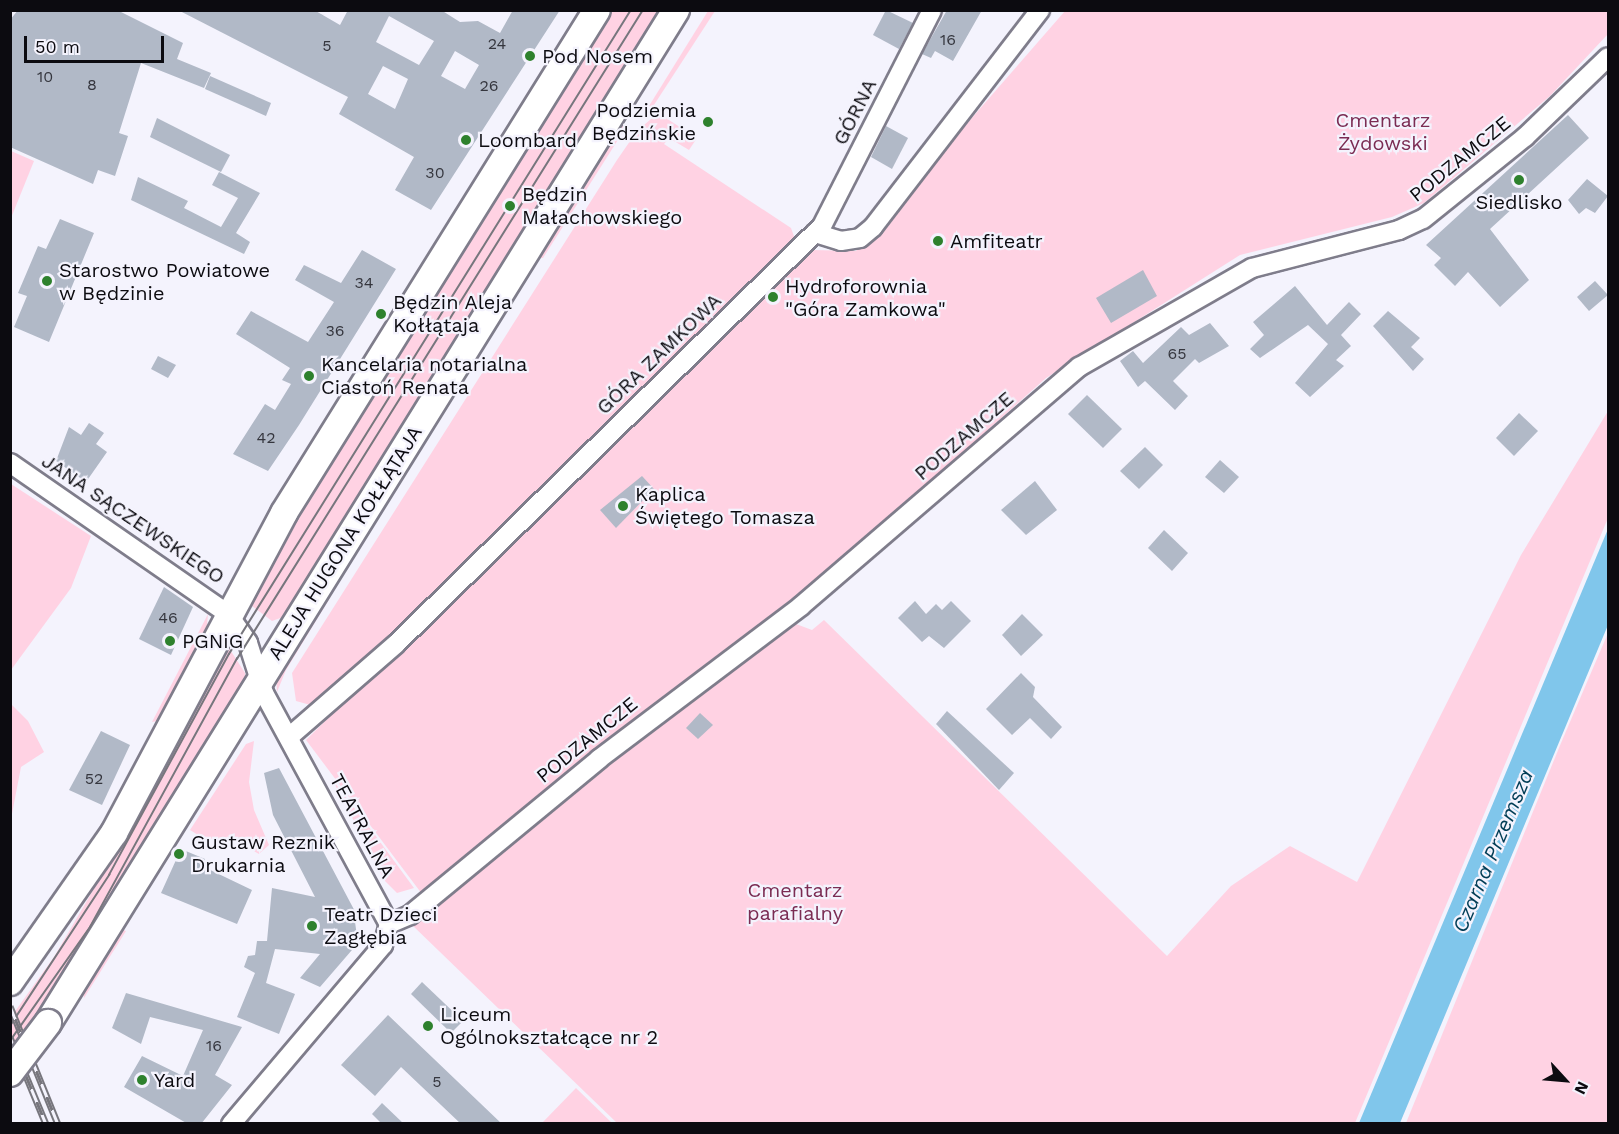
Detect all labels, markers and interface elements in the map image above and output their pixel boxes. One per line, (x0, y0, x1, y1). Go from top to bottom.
scale bar (27, 24, 166, 62)
house number: 16 (940, 30, 956, 50)
house number: 24 (488, 34, 506, 54)
text: 50 m (35, 36, 80, 57)
house number: 5 (322, 36, 332, 56)
place label: Pod Nosem (542, 44, 653, 68)
marker: Pod Nosem (523, 49, 537, 63)
house number: 10 (37, 67, 53, 87)
house number: 8 (87, 75, 97, 95)
street label: GÓRNA (828, 75, 882, 149)
house number: 26 (479, 76, 499, 96)
place label: Podziemia Będzińskie (592, 98, 696, 145)
park label: Cmentarz Żydowski (1335, 108, 1431, 155)
street label: PODZAMCZE (1405, 111, 1515, 207)
marker: Podziemia Będzińskie (701, 115, 715, 129)
place label: Loombard (478, 128, 577, 152)
marker: Loombard (459, 133, 473, 147)
house number: 30 (425, 163, 445, 183)
marker: Siedlisko (1512, 173, 1526, 187)
place label: Będzin Małachowskiego (522, 183, 682, 230)
place label: Siedlisko (1475, 190, 1563, 214)
marker: Będzin Małachowskiego (503, 199, 517, 213)
place label: Amfiteatr (950, 229, 1043, 253)
marker: Amfiteatr (931, 234, 945, 248)
place label: Starostwo Powiatowe w Będzinie (59, 258, 270, 305)
house number: 34 (354, 273, 374, 293)
marker: Starostwo Powiatowe w Będzinie (40, 274, 54, 288)
place label: Hydroforownia "Góra Zamkowa" (785, 274, 946, 321)
street label: GÓRA ZAMKOWA (591, 288, 727, 420)
place label: Będzin Aleja Kołłątaja (393, 290, 513, 337)
marker: Hydroforownia "Góra Zamkowa" (766, 290, 780, 304)
marker: Będzin Aleja Kołłątaja (374, 307, 388, 321)
house number: 36 (325, 321, 345, 341)
house number: 65 (1167, 344, 1187, 364)
place label: Kancelaria notarialna Ciastoń Renata (321, 352, 528, 399)
marker: Kancelaria notarialna Ciastoń Renata (302, 369, 316, 383)
street label: PODZAMCZE (910, 387, 1018, 485)
street label: ALEJA HUGONA KOŁŁĄTAJA (262, 421, 428, 665)
house number: 42 (256, 428, 276, 448)
street label: JANA SĄCZEWSKIEGO (37, 449, 229, 589)
place label: Kaplica Świętego Tomasza (635, 482, 815, 529)
marker: Kaplica Świętego Tomasza (616, 499, 630, 513)
house number: 46 (158, 608, 178, 628)
place label: PGNiG (182, 629, 243, 653)
marker: PGNiG (163, 634, 177, 648)
street label: PODZAMCZE (532, 692, 642, 788)
water label: Czarna Przemsza (1447, 766, 1539, 936)
house number: 52 (85, 769, 103, 789)
street label: TEATRALNA (324, 770, 400, 882)
place label: Gustaw Reznik Drukarnia (191, 831, 336, 878)
marker: Gustaw Reznik Drukarnia (172, 847, 186, 861)
park label: Cmentarz parafialny (747, 879, 843, 926)
place label: Teatr Dzieci Zagłębia (324, 903, 438, 950)
marker: Teatr Dzieci Zagłębia (305, 919, 319, 933)
place label: Liceum Ogólnokształcące nr 2 (440, 1002, 659, 1049)
marker: Liceum Ogólnokształcące nr 2 (421, 1019, 435, 1033)
house number: 16 (206, 1036, 222, 1056)
north arrow (1535, 1050, 1595, 1110)
place label: Yard (154, 1068, 195, 1092)
house number: 5 (432, 1072, 442, 1092)
marker: Yard (135, 1073, 149, 1087)
text: N (1570, 1079, 1593, 1098)

